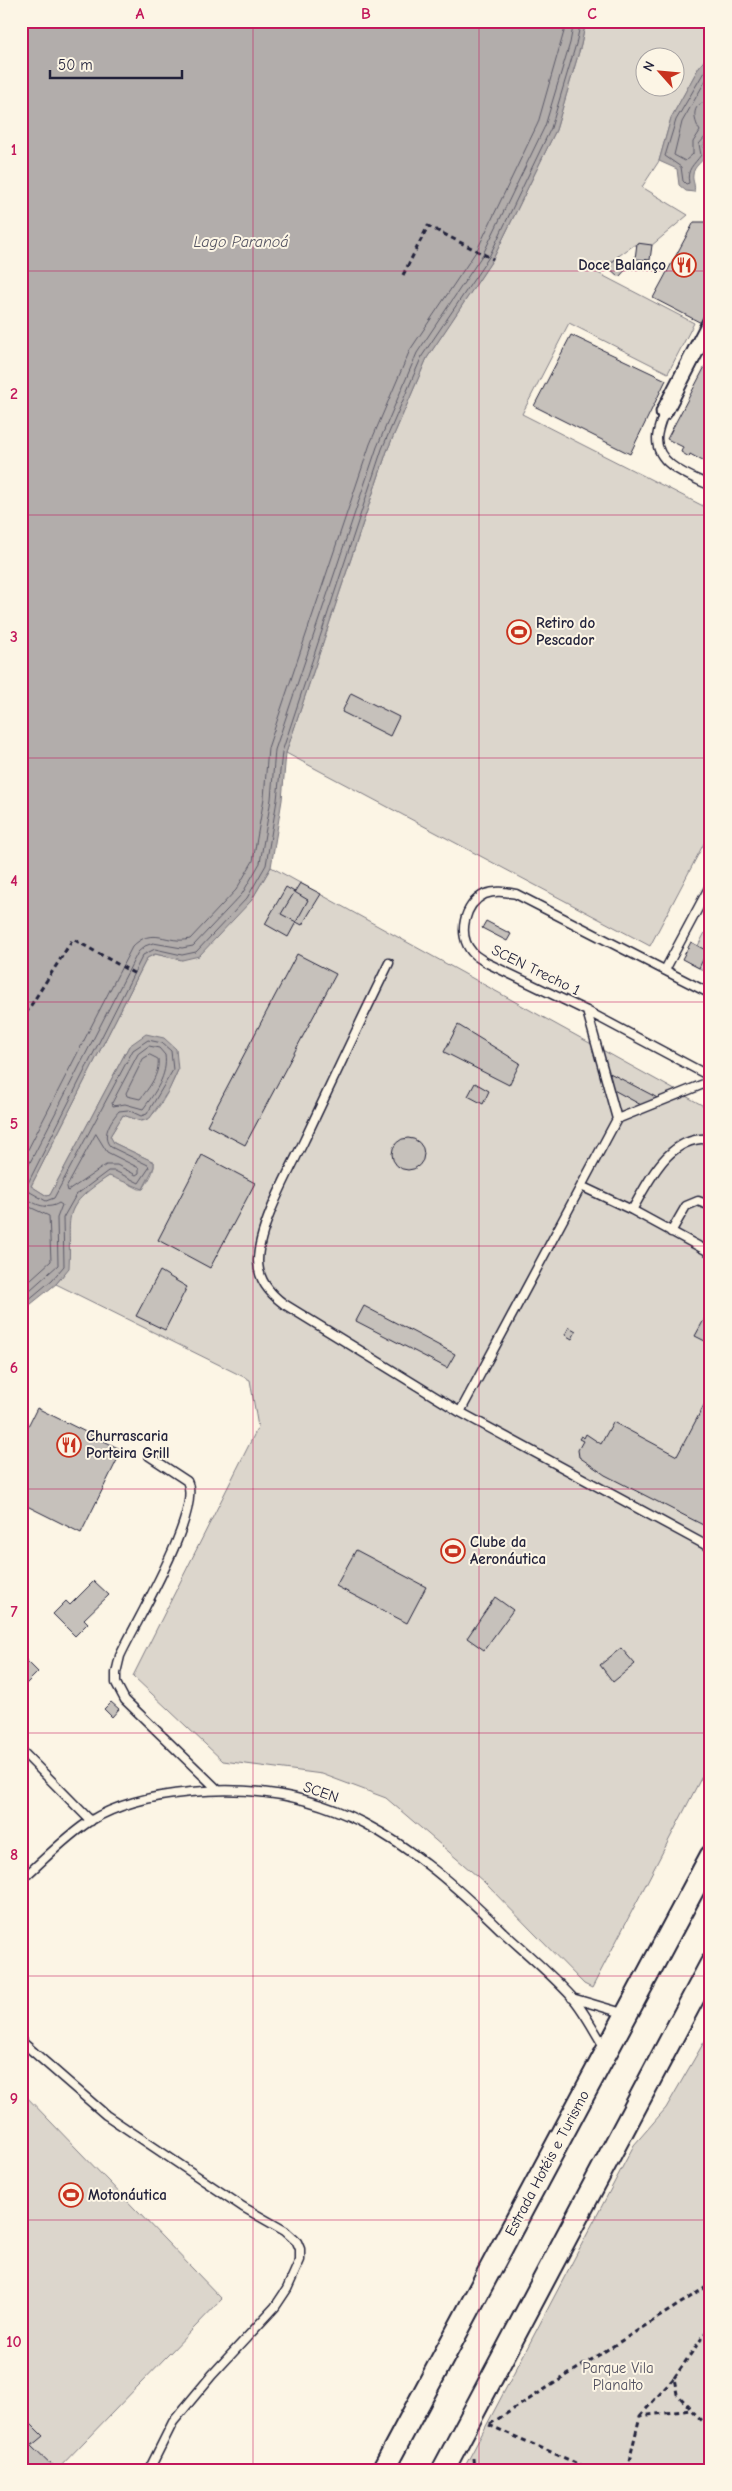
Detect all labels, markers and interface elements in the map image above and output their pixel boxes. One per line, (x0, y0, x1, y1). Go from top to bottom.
text: A (136, 5, 145, 23)
text: B (361, 5, 371, 23)
text: C (587, 5, 597, 23)
scale bar (50, 48, 182, 80)
north arrow (634, 48, 684, 98)
text: 50 m (58, 56, 93, 74)
text: N (639, 58, 659, 74)
text: 1 (11, 141, 17, 159)
water label: Lago Paranoá (193, 233, 289, 251)
restaurant icon: Doce Balanço (671, 252, 697, 278)
place label: Doce Balanço (578, 256, 666, 274)
text: 2 (10, 385, 18, 403)
place label: Retiro do Pescador (536, 614, 595, 649)
sports icon: Retiro do Pescador (506, 619, 532, 645)
text: 3 (10, 628, 18, 646)
text: 4 (10, 872, 18, 890)
street label: SCEN Trecho 1 (489, 941, 583, 999)
text: 5 (10, 1115, 18, 1133)
text: 6 (10, 1359, 18, 1377)
place label: Churrascaria Porteira Grill (86, 1427, 170, 1462)
restaurant icon: Churrascaria Porteira Grill (56, 1432, 82, 1458)
place label: Clube da Aeronáutica (470, 1533, 546, 1568)
sports icon: Clube da Aeronáutica (440, 1538, 466, 1564)
text: 7 (10, 1603, 18, 1621)
street label: SCEN (301, 1778, 341, 1806)
text: 8 (10, 1846, 18, 1864)
street label: Estrada Hotéis e Turismo (501, 2087, 593, 2239)
text: 9 (10, 2090, 18, 2108)
sports icon: Motonáutica (58, 2182, 84, 2208)
place label: Motonáutica (88, 2186, 167, 2204)
text: 10 (6, 2333, 22, 2351)
park label: Parque Vila Planalto (582, 2359, 654, 2394)

